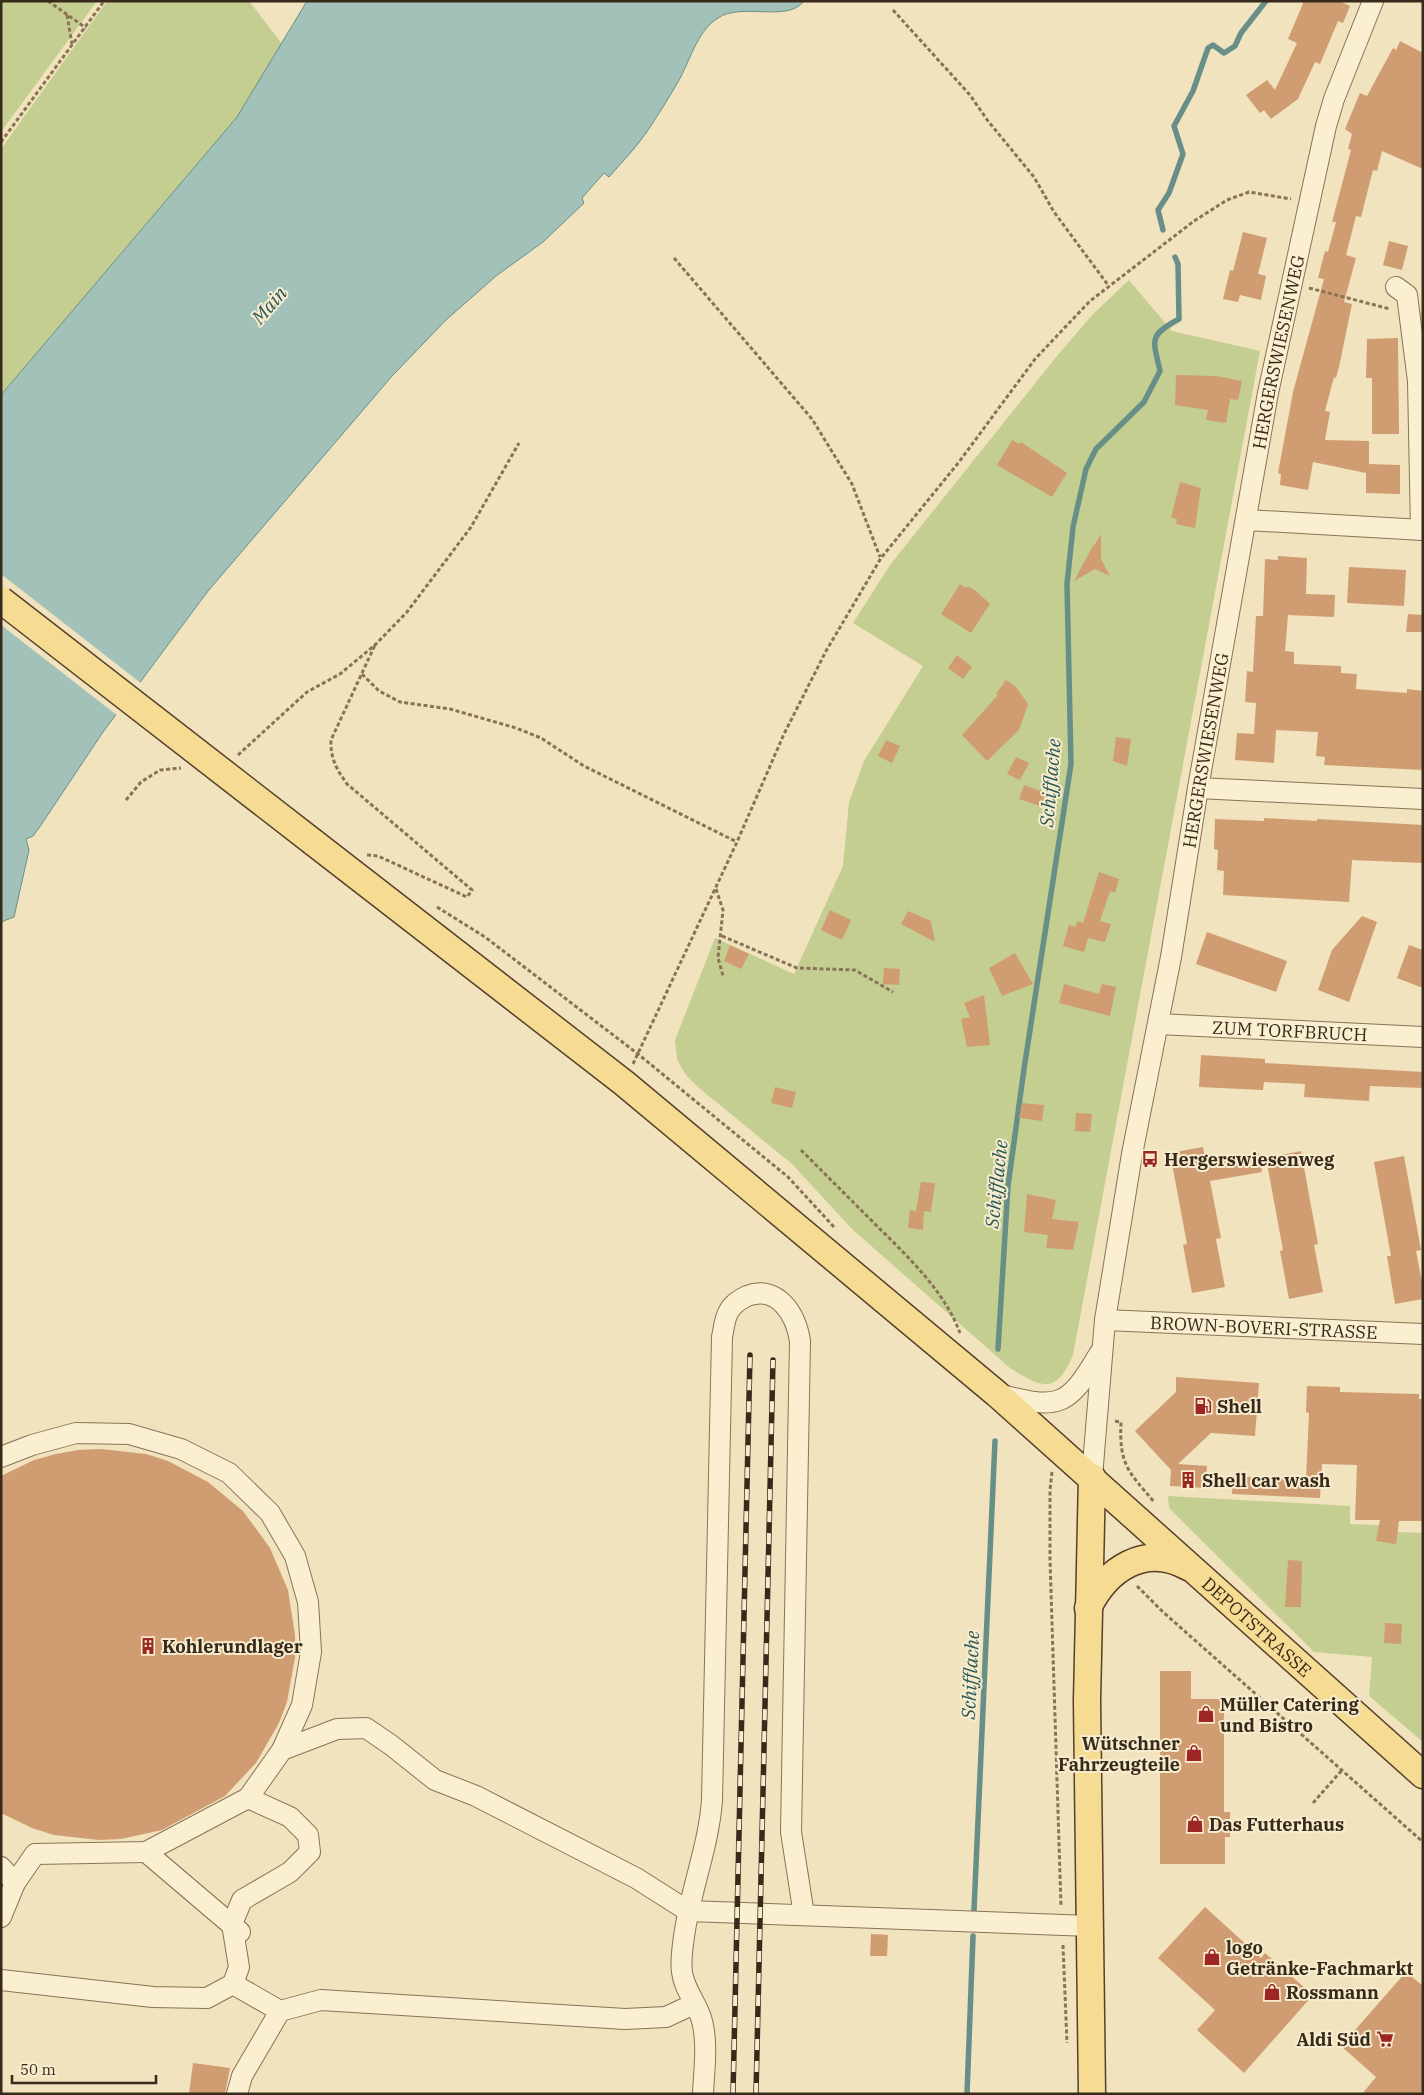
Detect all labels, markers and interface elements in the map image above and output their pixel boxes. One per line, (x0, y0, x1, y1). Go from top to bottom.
street label: HERGERSWIESENWEG (1247, 253, 1309, 451)
water label: Main (245, 281, 292, 329)
street label: HERGERSWIESENWEG (1177, 651, 1233, 850)
water label: Schifflache (1034, 737, 1066, 829)
street label: ZUM TORFBRUCH (1212, 1015, 1368, 1046)
water label: Schifflache (979, 1138, 1013, 1230)
place label: Hergerswiesenweg (1164, 1148, 1335, 1171)
bus stop icon: Hergerswiesenweg (1140, 1149, 1160, 1169)
street label: BROWN-BOVERI-STRASSE (1150, 1310, 1378, 1343)
place label: Shell (1217, 1395, 1262, 1418)
fuel station icon: Shell (1193, 1396, 1213, 1416)
place label: Shell car wash (1202, 1469, 1331, 1492)
building icon: Shell car wash (1178, 1470, 1198, 1490)
street label: DEPOTSTRASSE (1198, 1572, 1317, 1682)
water label: Schifflache (956, 1629, 984, 1721)
place label: Kohlerundlager (162, 1635, 303, 1658)
building icon: Kohlerundlager (138, 1636, 158, 1656)
place label: Müller Catering und Bistro (1220, 1693, 1360, 1737)
shop icon: Müller Catering und Bistro (1196, 1704, 1216, 1724)
place label: Wütschner Fahrzeugteile (1058, 1732, 1180, 1776)
shop icon: Wütschner Fahrzeugteile (1184, 1743, 1204, 1763)
place label: Das Futterhaus (1209, 1813, 1344, 1836)
shop icon: Das Futterhaus (1185, 1814, 1205, 1834)
place label: logo Getränke-Fachmarkt (1226, 1936, 1413, 1980)
shop icon: logo Getränke-Fachmarkt (1202, 1947, 1222, 1967)
place label: Rossmann (1286, 1981, 1379, 2004)
shop icon: Rossmann (1262, 1982, 1282, 2002)
place label: Aldi Süd (1297, 2028, 1371, 2051)
supermarket icon: Aldi Süd (1375, 2029, 1395, 2049)
scale bar (12, 2052, 156, 2084)
text: 50 m (20, 2060, 56, 2079)

